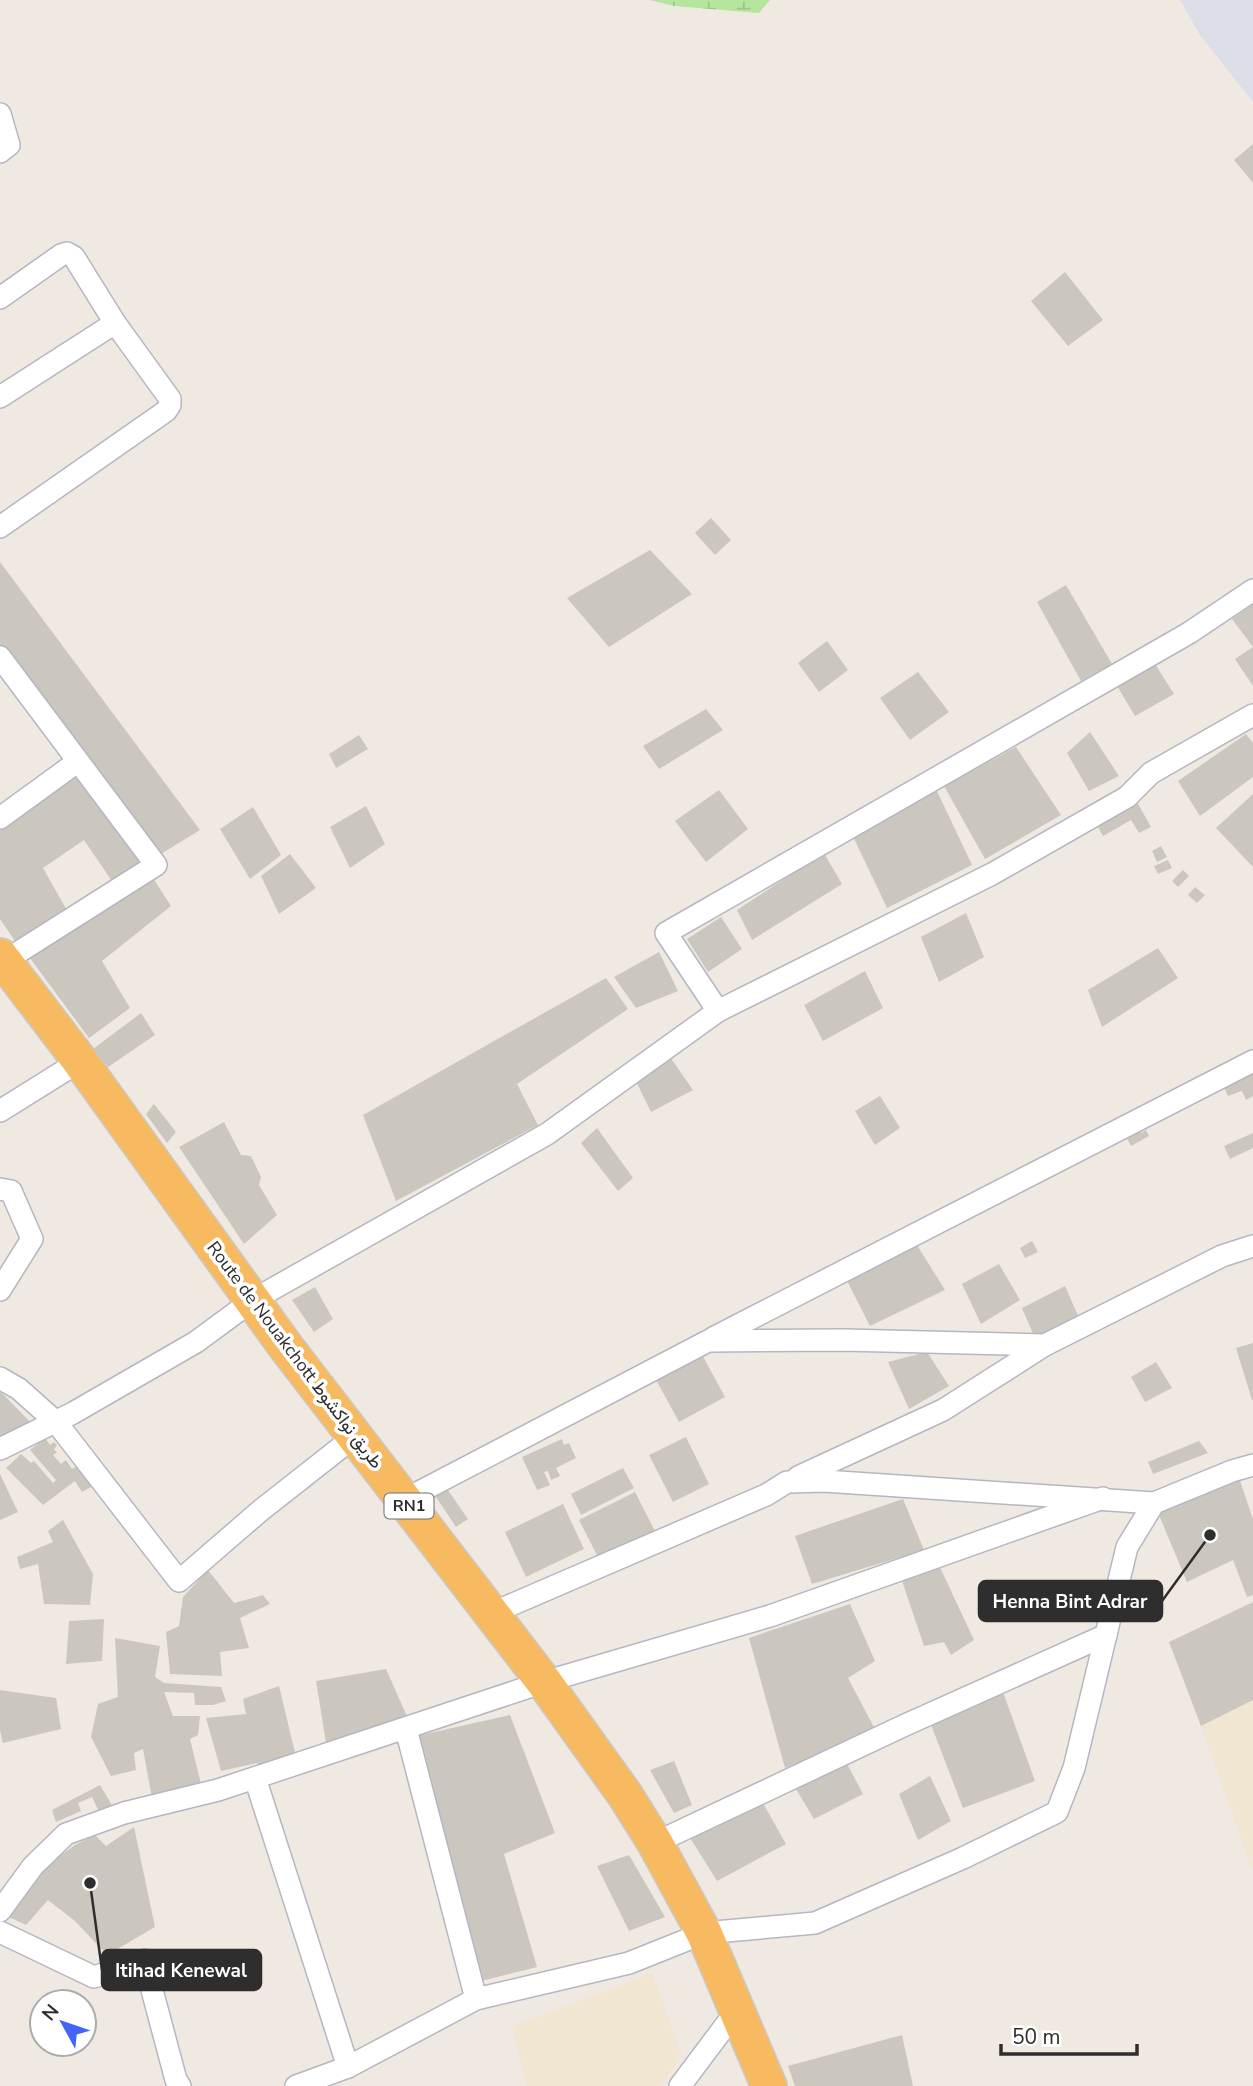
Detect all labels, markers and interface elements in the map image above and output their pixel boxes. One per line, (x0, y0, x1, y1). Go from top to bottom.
street label: Route de Nouakchott طريق نواكشوط (201, 1236, 389, 1474)
road number: RN1 (384, 1494, 434, 1518)
callout: Henna Bint Adrar (979, 1581, 1162, 1621)
text: Henna Bint Adrar (993, 1589, 1148, 1615)
callout: Itihad Kenewal (102, 1950, 261, 1990)
text: Itihad Kenewal (115, 1958, 247, 1984)
north arrow (28, 1988, 98, 2058)
text: N (36, 1999, 65, 2027)
scale bar (1001, 2012, 1138, 2056)
text: 50 m (1012, 2023, 1061, 2051)

